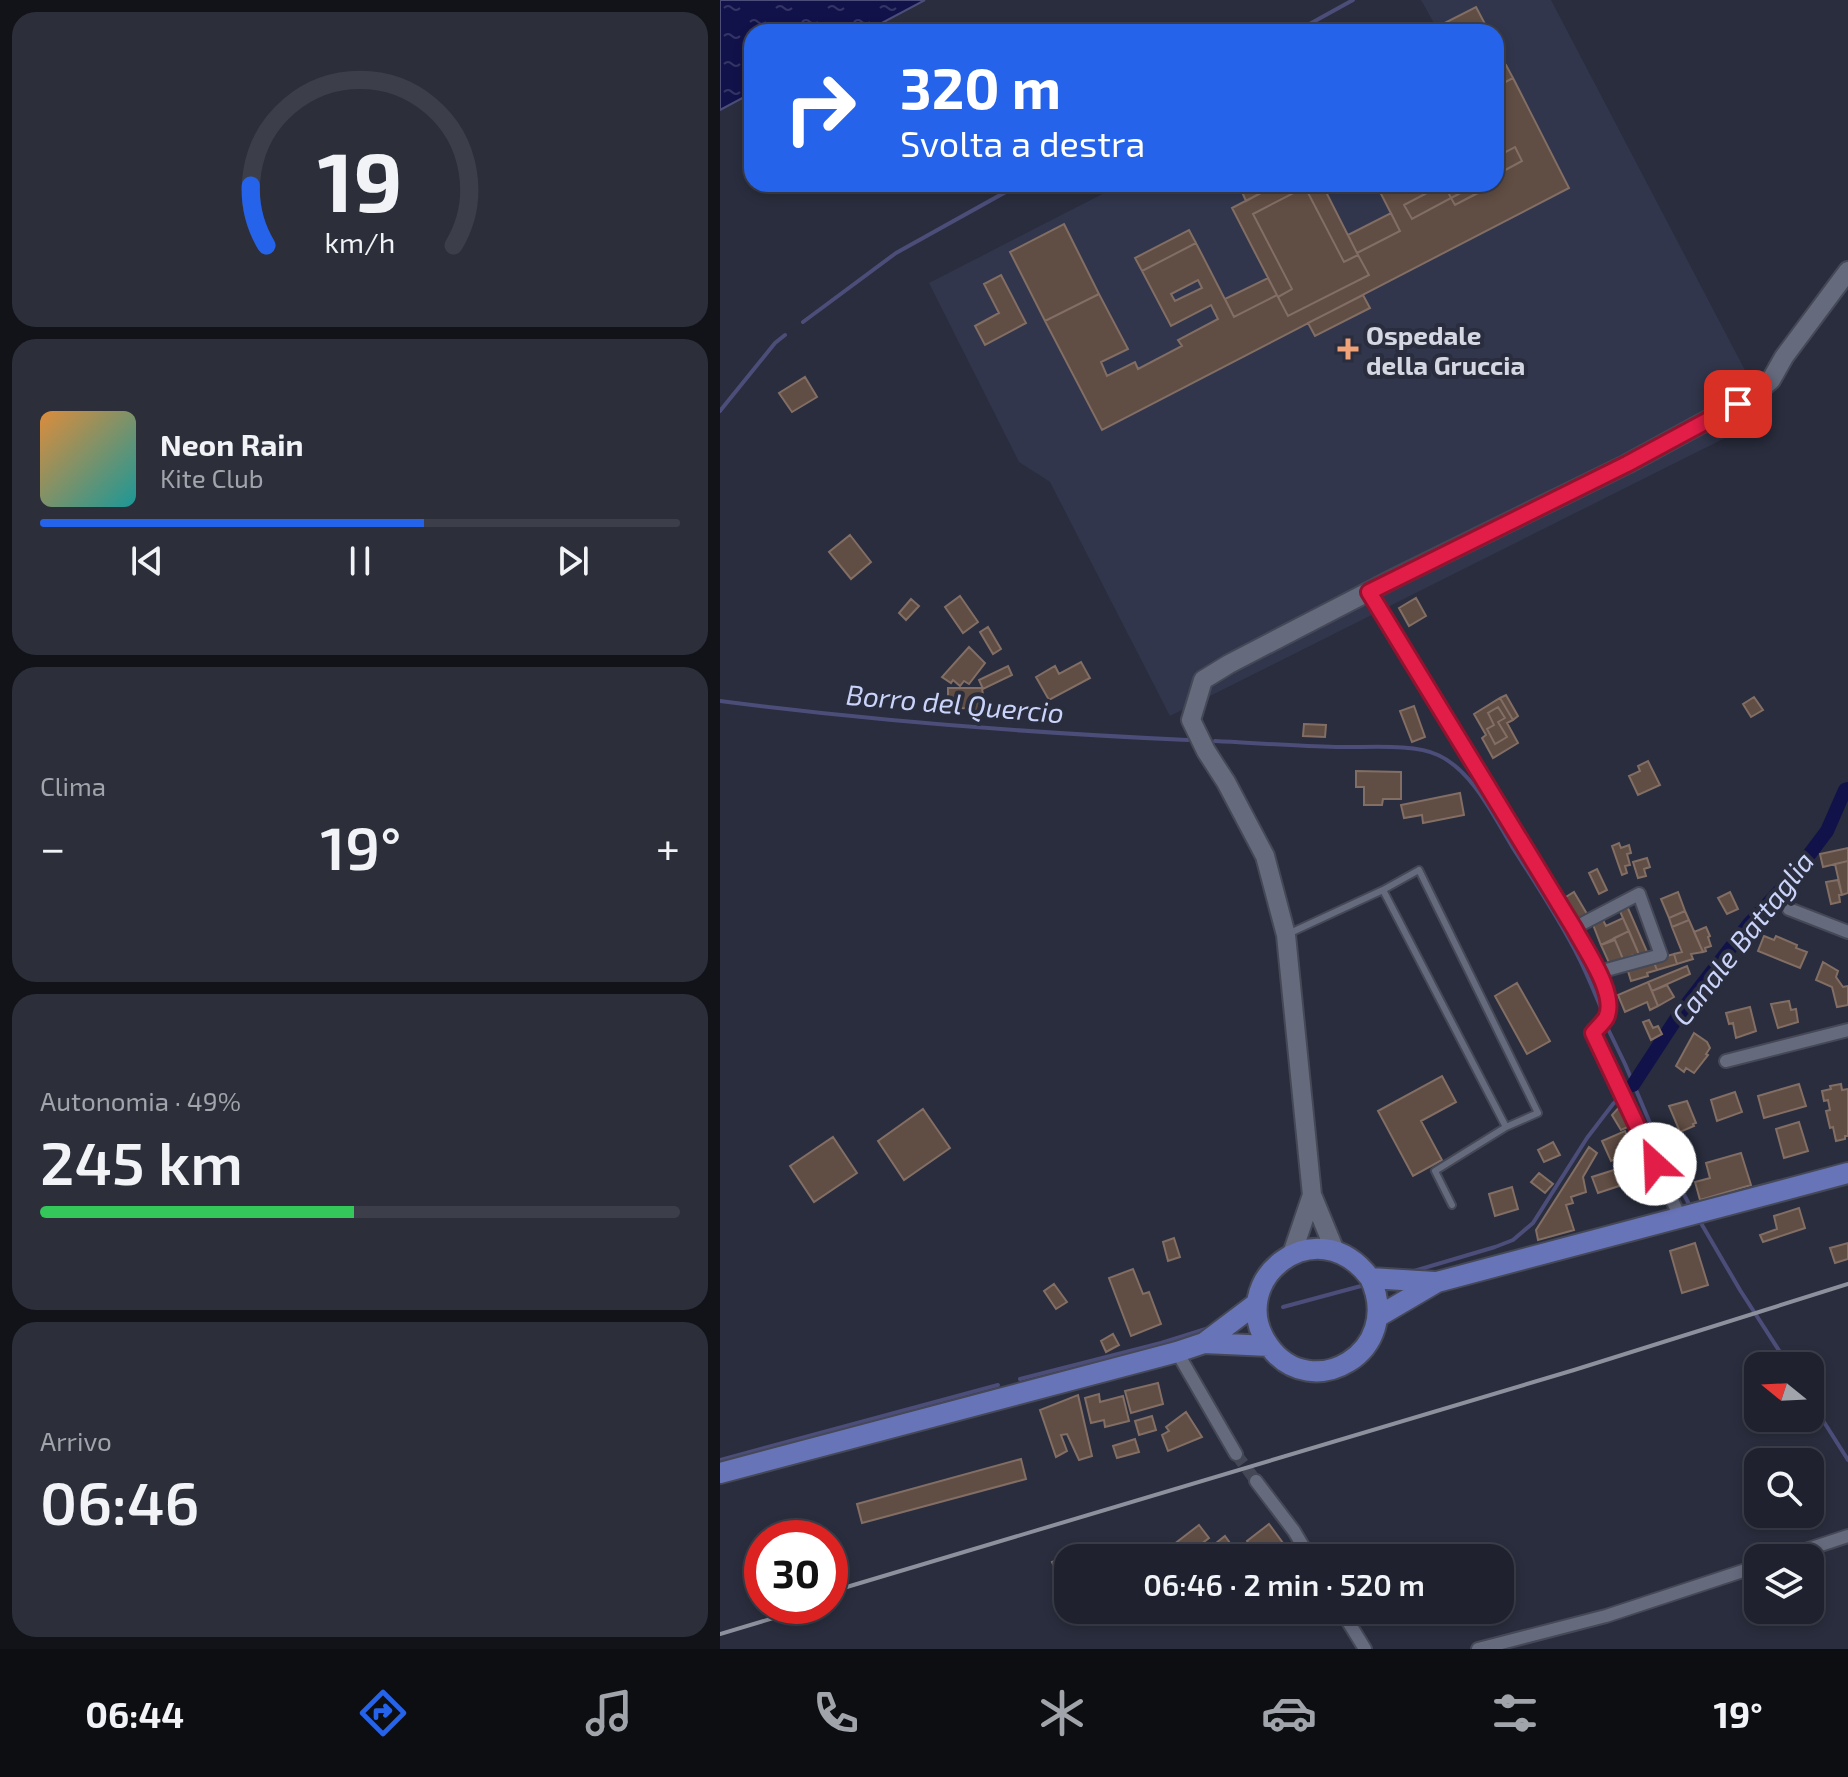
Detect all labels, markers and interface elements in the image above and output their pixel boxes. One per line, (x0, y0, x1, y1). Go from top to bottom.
text: 320 m (900, 53, 1061, 120)
icon: right (768, 56, 872, 160)
text: Svolta a destra (900, 121, 1145, 164)
text: 19 (317, 128, 403, 228)
text: km/h (325, 224, 395, 259)
place label: Ospedale della Gruccia (1366, 319, 1525, 380)
marker: Ospedale della Gruccia (1337, 338, 1359, 360)
pin (1704, 370, 1772, 438)
icon: arrive (1716, 382, 1760, 426)
text: Neon Rain (160, 426, 304, 462)
text: Kite Club (160, 462, 264, 493)
icon: previous (125, 539, 169, 583)
icon: pause (338, 539, 382, 583)
icon: next (551, 539, 595, 583)
water label: Borro del Quercio (845, 677, 1065, 729)
text: Clima (40, 770, 106, 801)
text: 19° (320, 810, 401, 882)
text: − (40, 820, 66, 873)
text: + (656, 820, 680, 873)
water label: Canale Battaglia (1664, 844, 1820, 1032)
text: Autonomia · 49% (40, 1085, 241, 1116)
position arrow (1613, 1122, 1697, 1206)
text: 245 km (40, 1125, 243, 1197)
north arrow (1744, 1352, 1824, 1432)
map controls (1744, 1352, 1824, 1624)
text: Arrivo (40, 1425, 112, 1456)
button: search (1744, 1448, 1824, 1528)
text: 06:46 (40, 1465, 200, 1537)
speed limit sign: 30 (744, 1520, 848, 1624)
button: layers (1744, 1544, 1824, 1624)
text: 06:46 · 2 min · 520 m (1143, 1566, 1425, 1602)
icon: directions (355, 1685, 411, 1741)
icon: music (581, 1685, 637, 1741)
icon: phone (808, 1685, 864, 1741)
icon: climate (1034, 1685, 1090, 1741)
icon: car (1261, 1685, 1317, 1741)
icon: filters (1487, 1685, 1543, 1741)
text: 06:44 (85, 1692, 184, 1735)
text: 19° (1713, 1692, 1763, 1735)

